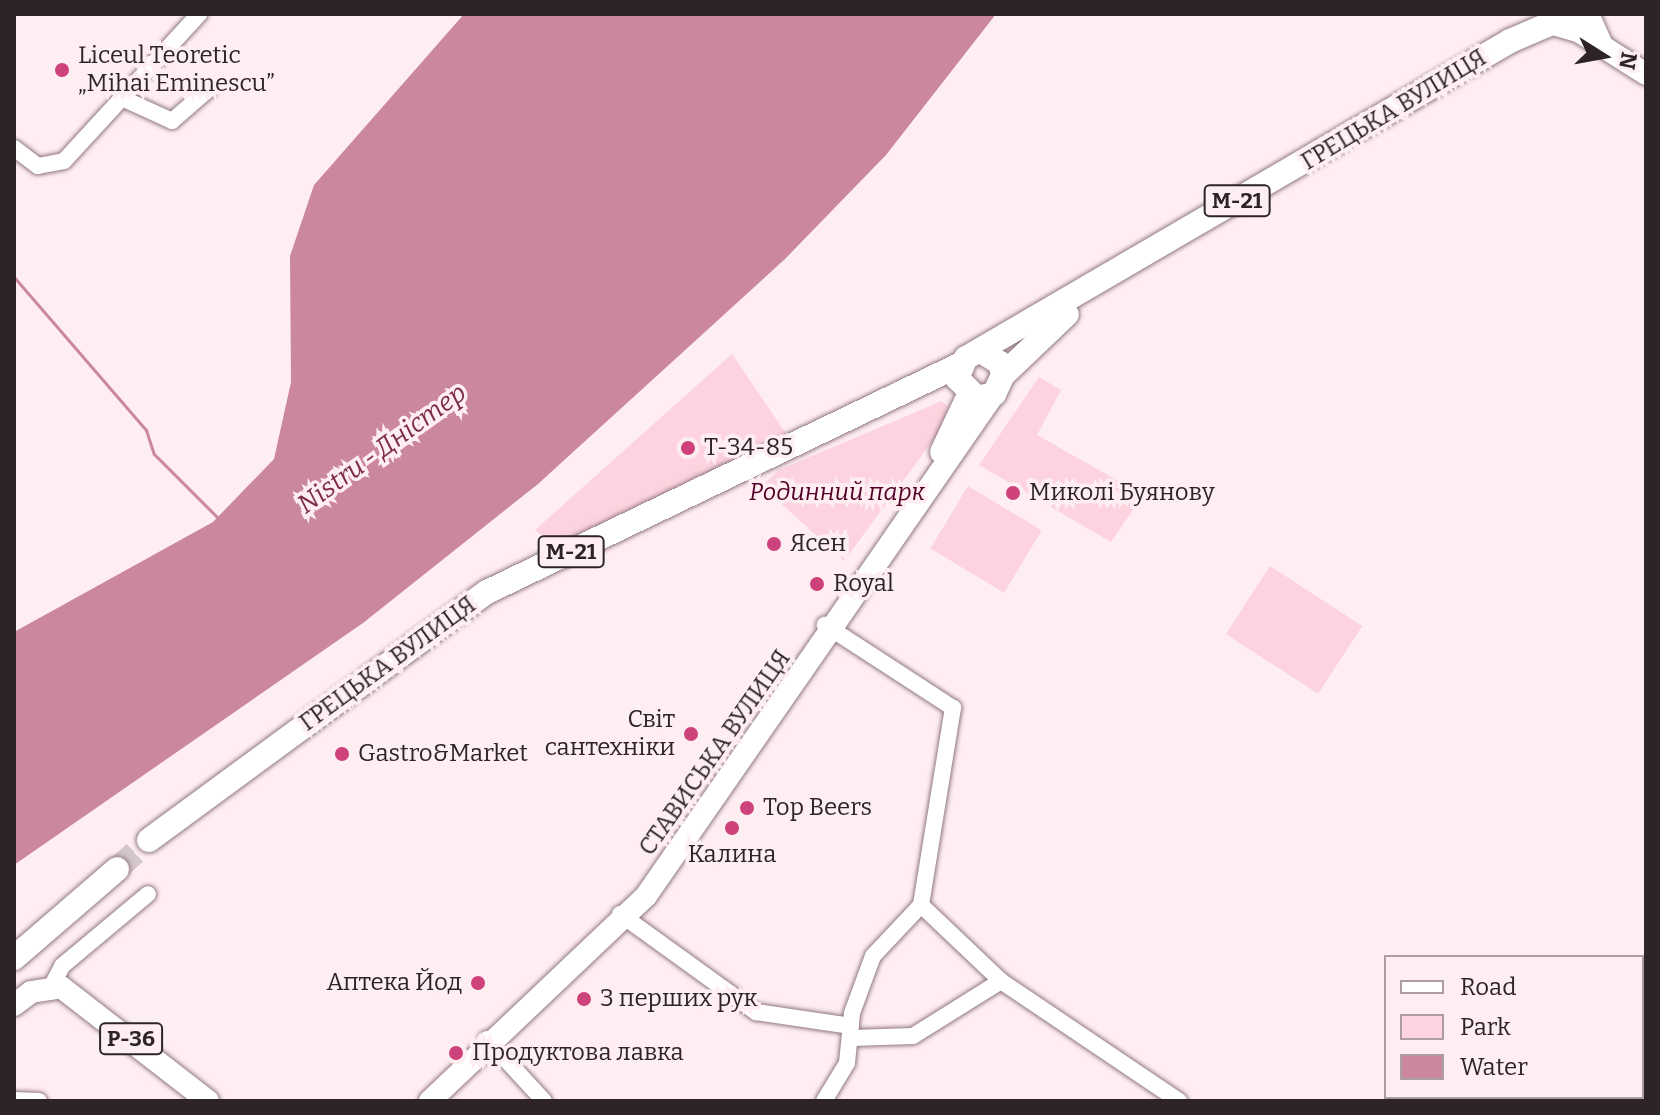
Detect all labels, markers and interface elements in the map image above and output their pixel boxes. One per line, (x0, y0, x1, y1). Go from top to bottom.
north arrow (1564, 16, 1644, 96)
place label: Liceul Teoretic „Mihai Eminescu” (78, 42, 275, 98)
street label: ГРЕЦЬКА ВУЛИЦЯ (1296, 43, 1492, 177)
text: N (1613, 50, 1643, 72)
marker: Liceul Teoretic „Mihai Eminescu” (53, 61, 71, 79)
road number: М-21 (1203, 183, 1271, 219)
water label: Nistru - Дністер (292, 377, 472, 521)
place label: Т-34-85 (704, 434, 793, 462)
marker: Т-34-85 (679, 439, 697, 457)
park label: Родинний парк (749, 479, 925, 507)
place label: Миколі Буянову (1029, 479, 1215, 507)
marker: Миколі Буянову (1004, 484, 1022, 502)
place label: Ясен (790, 530, 846, 558)
road number: М-21 (537, 534, 605, 570)
marker: Ясен (765, 535, 783, 553)
place label: Royal (833, 570, 894, 598)
marker: Royal (808, 575, 826, 593)
street label: ГРЕЦЬКА ВУЛИЦЯ (294, 590, 482, 738)
street label: СТАВИСЬКА ВУЛИЦЯ (633, 645, 797, 861)
place label: Світ сантехніки (545, 706, 675, 762)
marker: Світ сантехніки (682, 725, 700, 743)
place label: Gastro&Market (358, 740, 528, 768)
marker: Gastro&Market (333, 745, 351, 763)
place label: Top Beers (763, 794, 872, 822)
marker: Top Beers (738, 799, 756, 817)
marker: Калина (723, 819, 741, 837)
place label: Калина (688, 841, 776, 869)
legend (1384, 955, 1644, 1099)
place label: Аптека Йод (326, 969, 462, 997)
text: Road (1460, 973, 1516, 1001)
marker: Аптека Йод (469, 974, 487, 992)
place label: З перших рук (600, 985, 758, 1013)
marker: З перших рук (575, 990, 593, 1008)
text: Park (1460, 1013, 1511, 1041)
road number: Р-36 (99, 1021, 163, 1057)
place label: Продуктова лавка (472, 1039, 684, 1067)
marker: Продуктова лавка (447, 1044, 465, 1062)
text: Water (1460, 1053, 1528, 1081)

